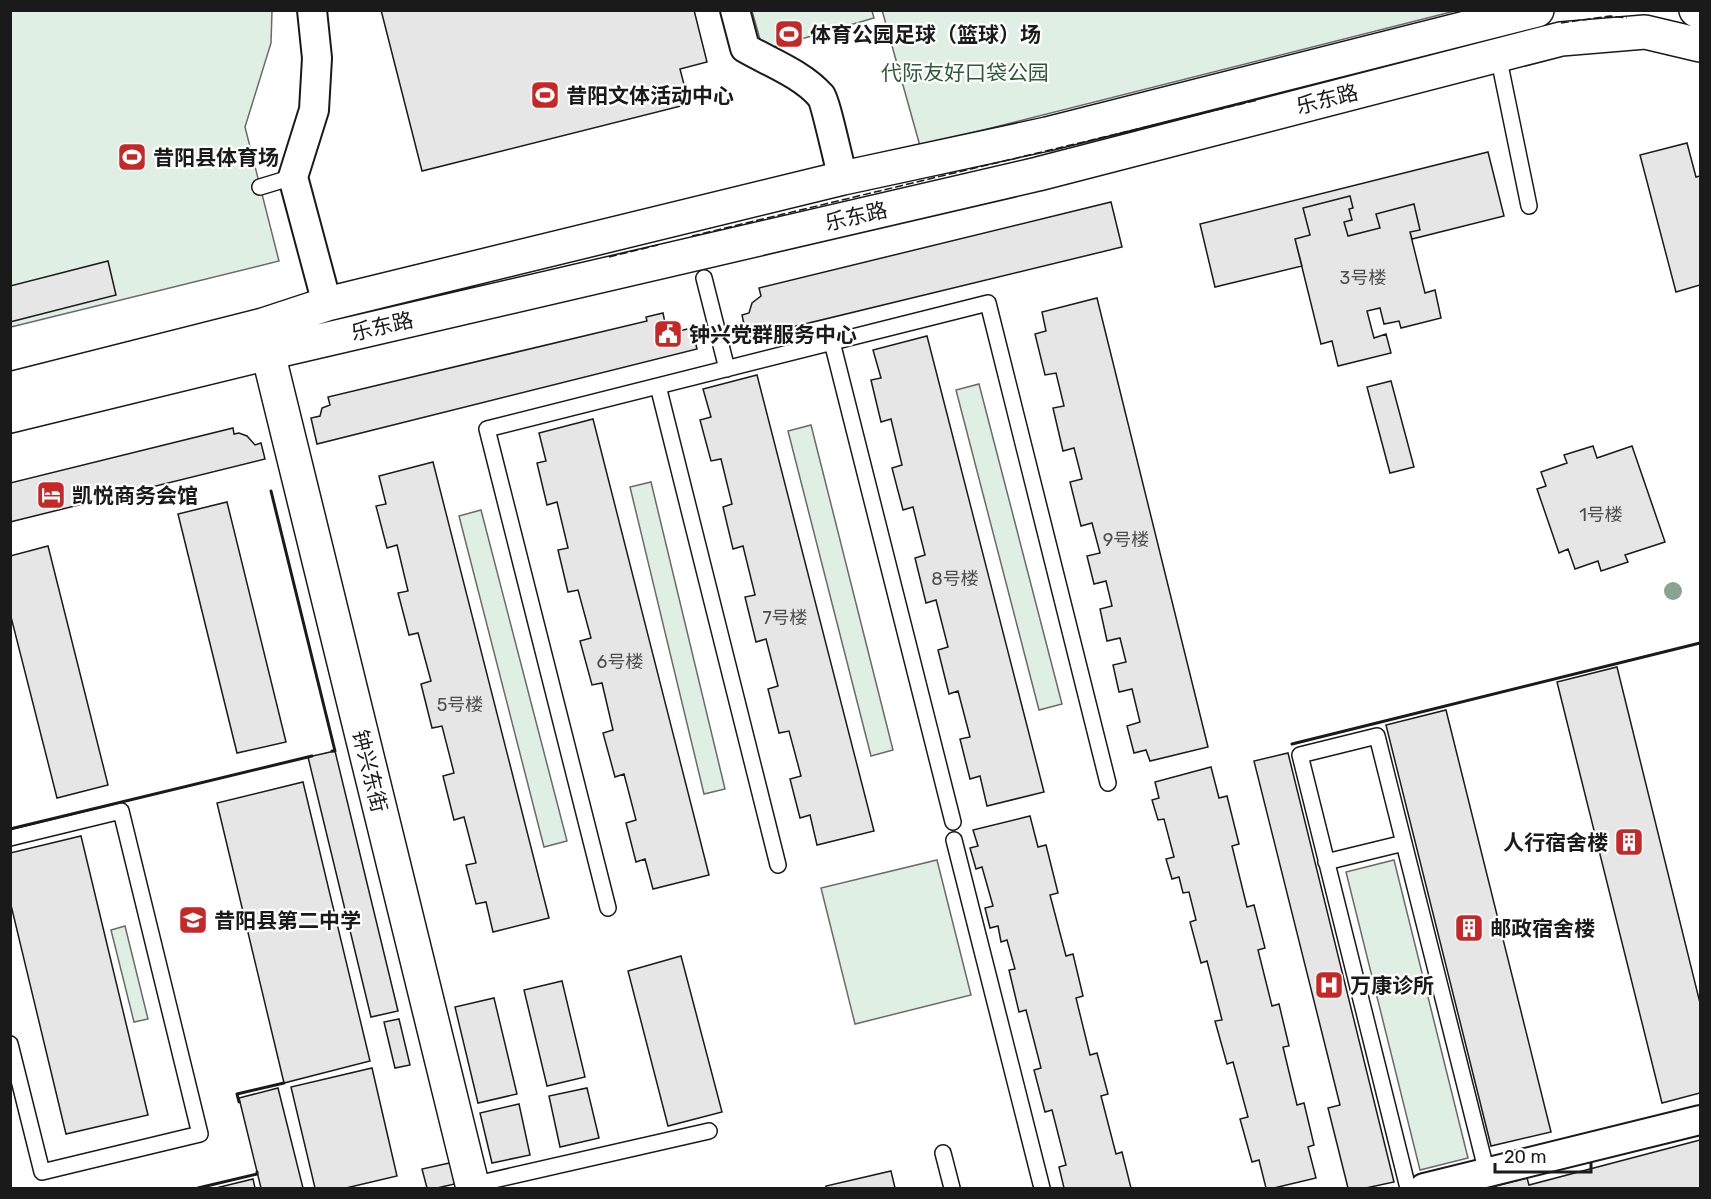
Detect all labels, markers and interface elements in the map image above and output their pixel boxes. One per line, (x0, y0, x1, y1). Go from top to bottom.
sports icon: 体育公园足球（篮球）场 (773, 18, 805, 50)
place label: 体育公园足球（篮球）场 (810, 22, 1041, 47)
park label: 代际友好口袋公园 (881, 60, 1049, 85)
sports icon: 昔阳文体活动中心 (529, 79, 561, 111)
street label: 乐东路 (1293, 79, 1361, 119)
place label: 昔阳文体活动中心 (566, 83, 734, 108)
sports icon: 昔阳县体育场 (116, 141, 148, 173)
place label: 昔阳县体育场 (153, 145, 279, 170)
street label: 乐东路 (822, 197, 890, 235)
house number: 3号楼 (1340, 267, 1386, 289)
street label: 乐东路 (348, 307, 416, 345)
public building icon: 钟兴党群服务中心 (652, 318, 684, 350)
place label: 钟兴党群服务中心 (689, 322, 857, 347)
hotel icon: 凯悦商务会馆 (35, 479, 67, 511)
place label: 凯悦商务会馆 (72, 483, 198, 508)
house number: 1号楼 (1579, 504, 1623, 526)
house number: 9号楼 (1103, 529, 1149, 551)
house number: 8号楼 (931, 568, 979, 590)
house number: 7号楼 (762, 607, 808, 629)
house number: 6号楼 (597, 651, 643, 673)
house number: 5号楼 (437, 694, 483, 716)
street label: 钟兴东街 (348, 727, 392, 815)
building icon: 人行宿舍楼 (1613, 826, 1645, 858)
place label: 人行宿舍楼 (1503, 830, 1608, 855)
school or university icon: 昔阳县第二中学 (177, 904, 209, 936)
place label: 昔阳县第二中学 (214, 908, 361, 933)
building icon: 邮政宿舍楼 (1453, 912, 1485, 944)
place label: 邮政宿舍楼 (1490, 916, 1595, 941)
hospital icon: 万康诊所 (1313, 969, 1345, 1001)
place label: 万康诊所 (1350, 973, 1434, 998)
scale bar (1495, 1136, 1591, 1174)
text: 20 m (1504, 1146, 1546, 1168)

